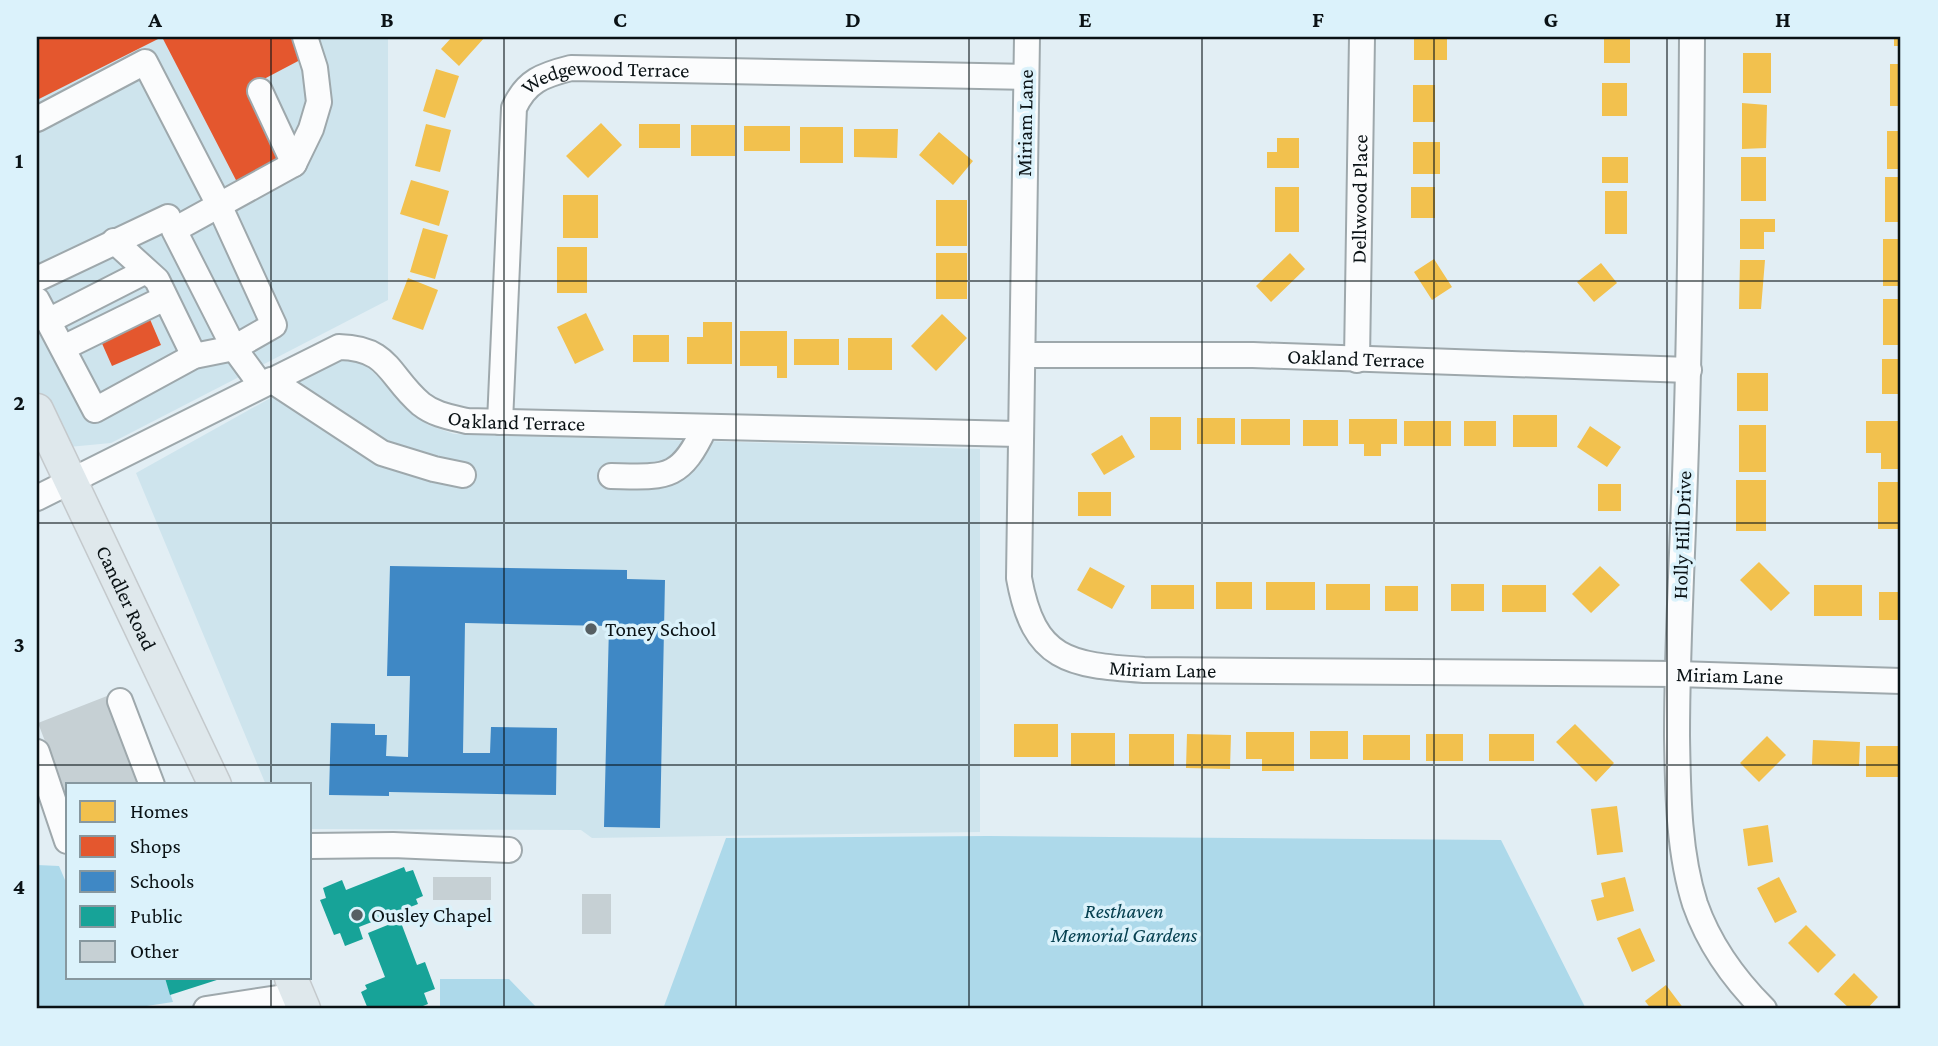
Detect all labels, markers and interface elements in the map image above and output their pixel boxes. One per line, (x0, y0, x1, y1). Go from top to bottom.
text: A (147, 6, 162, 32)
text: B (380, 6, 394, 32)
text: C (613, 6, 627, 32)
text: D (845, 6, 861, 32)
text: E (1078, 6, 1092, 32)
text: F (1312, 6, 1324, 32)
text: G (1544, 6, 1559, 32)
text: H (1775, 6, 1791, 32)
street label: Wedgewood Terrace (516, 56, 690, 99)
street label: Miriam Lane (1012, 69, 1038, 177)
street label: Dellwood Place (1346, 134, 1372, 264)
text: 1 (15, 147, 24, 173)
street label: Oakland Terrace (1287, 344, 1425, 373)
text: 2 (13, 389, 25, 415)
street label: Oakland Terrace (445, 405, 585, 436)
street label: Holly Hill Drive (1668, 470, 1696, 600)
street label: Candler Road (91, 542, 161, 654)
place label: Toney School (605, 617, 716, 641)
marker: Toney School (583, 621, 599, 637)
text: 3 (13, 631, 25, 657)
street label: Miriam Lane (1108, 655, 1216, 683)
street label: Miriam Lane (1676, 662, 1784, 689)
legend (66, 783, 312, 979)
text: Homes (130, 799, 189, 823)
text: Shops (130, 834, 181, 858)
text: Schools (130, 869, 194, 893)
text: 4 (13, 873, 25, 899)
park label: Resthaven Memorial Gardens (1050, 899, 1198, 947)
place label: Ousley Chapel (371, 903, 492, 927)
text: Public (130, 904, 182, 928)
marker: Ousley Chapel (349, 907, 365, 923)
text: Other (130, 939, 180, 963)

